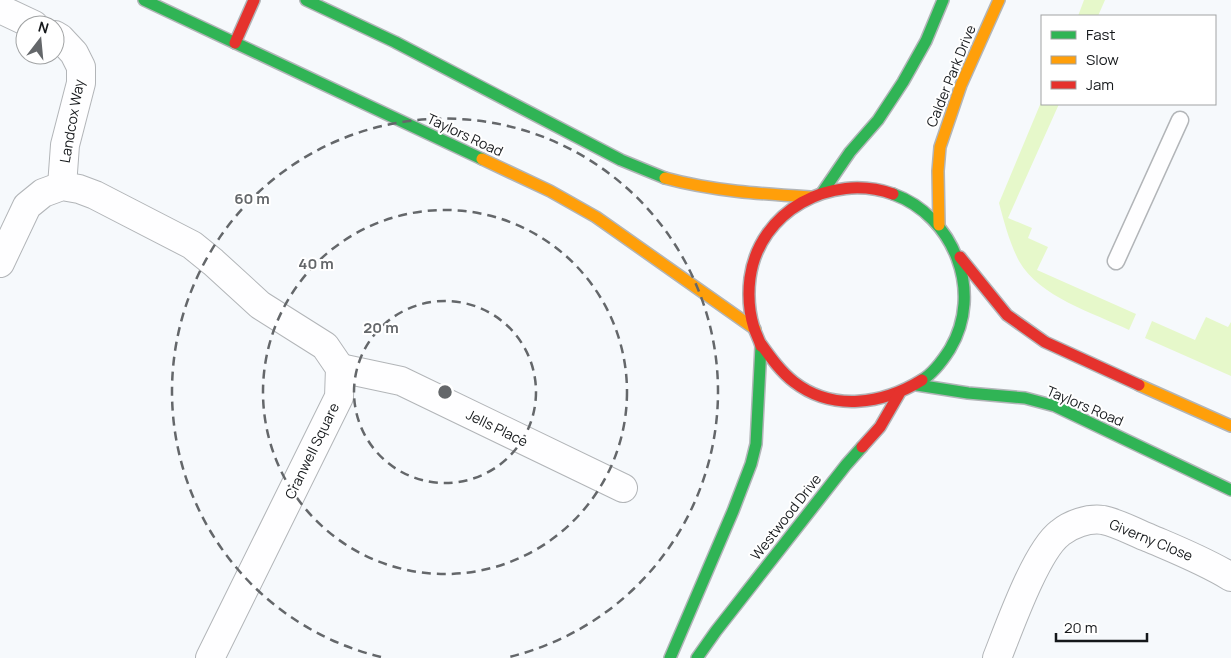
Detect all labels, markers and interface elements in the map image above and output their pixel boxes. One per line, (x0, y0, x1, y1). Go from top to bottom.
north arrow (15, 15, 65, 65)
legend (1041, 15, 1216, 105)
text: N (36, 17, 51, 38)
street label: Calder Park Drive (921, 22, 980, 130)
text: Fast (1086, 24, 1115, 45)
text: Slow (1086, 49, 1119, 70)
text: Jam (1086, 74, 1114, 95)
street label: Landcox Way (55, 77, 88, 164)
street label: Taylors Road (424, 109, 506, 160)
text: 60 m (234, 188, 270, 209)
text: 40 m (298, 253, 334, 274)
text: 20 m (363, 317, 399, 338)
street label: Taylors Road (1044, 381, 1127, 430)
centre of rings (436, 383, 454, 401)
street label: Cranwell Square (280, 399, 343, 502)
street label: Jells Place (463, 404, 531, 451)
street label: Westwood Drive (746, 470, 825, 564)
street label: Giverny Close (1107, 514, 1196, 565)
scale bar (1056, 610, 1147, 642)
text: 20 m (1064, 617, 1097, 638)

